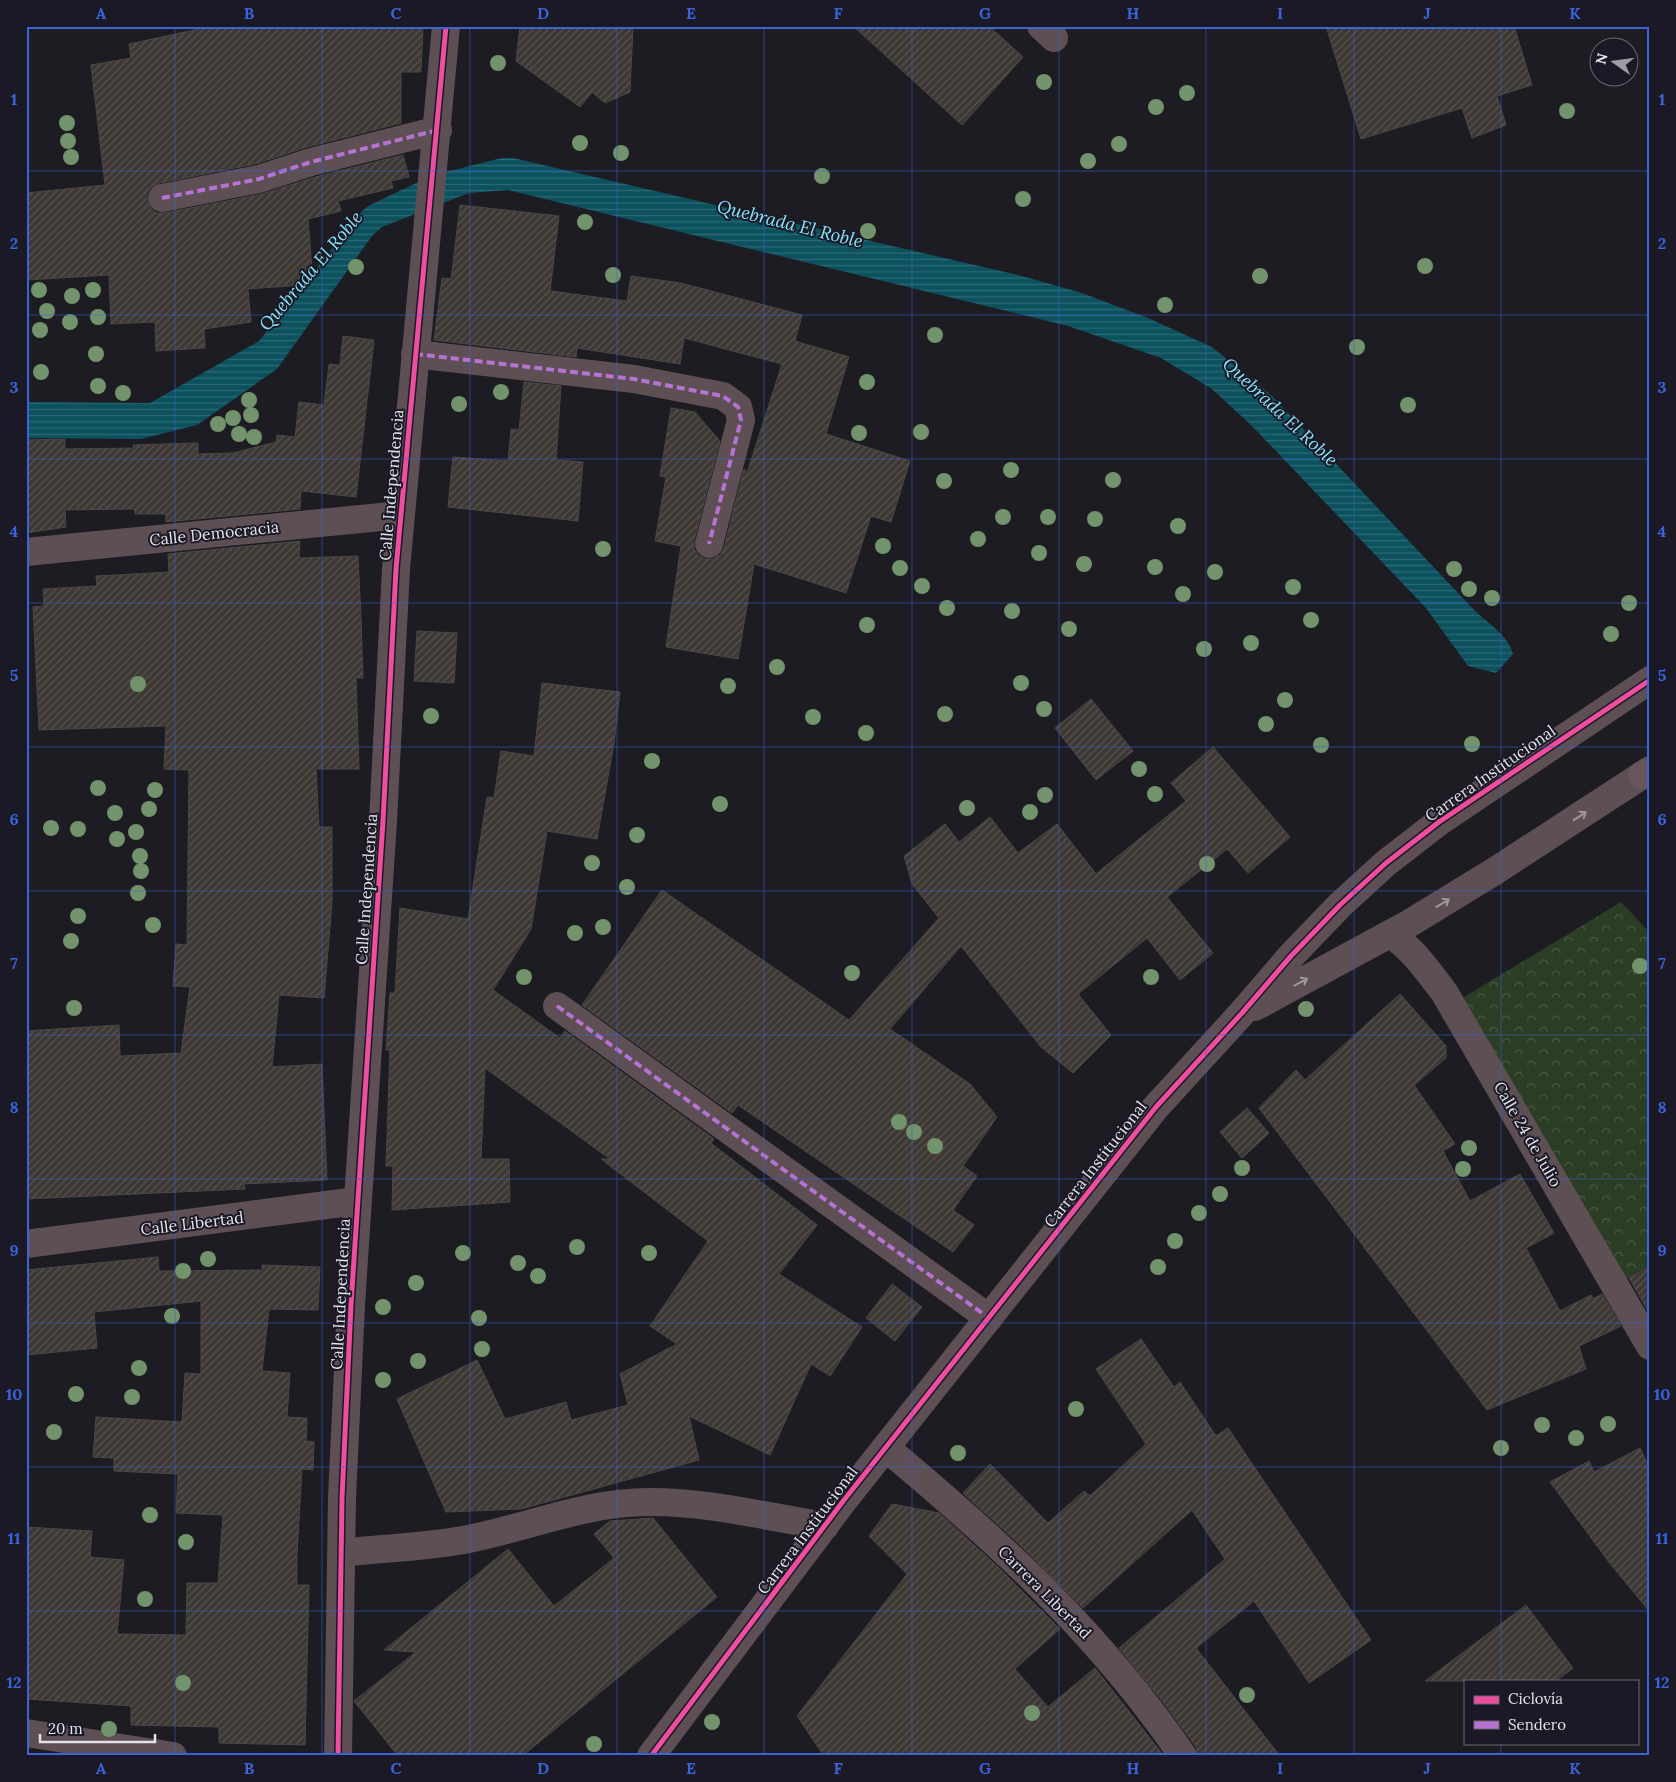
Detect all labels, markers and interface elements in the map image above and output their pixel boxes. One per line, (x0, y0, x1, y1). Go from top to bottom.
text: A (96, 3, 107, 23)
text: B (244, 3, 255, 23)
text: C (390, 3, 402, 23)
text: D (537, 3, 549, 23)
text: E (686, 3, 696, 23)
text: F (833, 3, 843, 23)
text: G (979, 3, 991, 23)
text: H (1127, 3, 1140, 23)
text: I (1277, 3, 1283, 23)
text: J (1423, 3, 1431, 23)
text: K (1569, 3, 1581, 23)
north arrow (1588, 38, 1638, 88)
text: N (1591, 51, 1611, 66)
text: 1 (11, 89, 17, 109)
text: 1 (1659, 89, 1665, 109)
water label: Quebrada El Roble (715, 194, 865, 253)
water label: Quebrada El Roble (254, 206, 367, 335)
text: 2 (10, 233, 18, 253)
text: 2 (1658, 233, 1666, 253)
water label: Quebrada El Roble (1218, 352, 1343, 471)
text: 3 (10, 377, 19, 397)
text: 3 (1658, 377, 1667, 397)
street label: Calle Independencia (374, 409, 408, 561)
street label: Calle Democracia (148, 516, 280, 550)
text: 4 (10, 521, 19, 541)
text: 4 (1658, 521, 1667, 541)
text: 5 (10, 665, 19, 685)
text: 5 (1658, 665, 1667, 685)
street label: Carrera Institucional (1421, 720, 1559, 826)
text: 6 (9, 809, 19, 829)
text: 6 (1657, 809, 1667, 829)
one-way arrow (1572, 811, 1586, 821)
street label: Calle Independencia (351, 813, 381, 965)
one-way arrow (1435, 898, 1449, 908)
text: 7 (10, 953, 18, 973)
text: 7 (1658, 953, 1666, 973)
one-way arrow (1293, 977, 1308, 987)
street label: Calle 24 de Julio (1490, 1078, 1566, 1190)
text: 8 (9, 1097, 19, 1117)
street label: Carrera Institucional (1039, 1097, 1151, 1231)
text: 8 (1657, 1097, 1667, 1117)
street label: Calle Libertad (139, 1207, 245, 1239)
street label: Calle Independencia (326, 1218, 354, 1370)
text: 9 (9, 1240, 19, 1260)
text: 9 (1657, 1240, 1667, 1260)
text: 10 (6, 1384, 22, 1404)
text: 10 (1654, 1384, 1670, 1404)
street label: Carrera Institucional (752, 1462, 862, 1598)
text: 11 (8, 1528, 21, 1548)
text: 11 (1656, 1528, 1669, 1548)
street label: Carrera Libertad (994, 1541, 1096, 1643)
text: 12 (6, 1672, 22, 1692)
text: 12 (1654, 1672, 1670, 1692)
legend (1464, 1680, 1638, 1744)
text: Ciclovía (1508, 1689, 1563, 1708)
scale bar (40, 1712, 155, 1744)
text: Sendero (1508, 1715, 1566, 1734)
text: 20 m (48, 1719, 83, 1738)
text: A (96, 1758, 107, 1778)
text: B (244, 1758, 255, 1778)
text: C (390, 1758, 402, 1778)
text: D (537, 1758, 549, 1778)
text: E (686, 1758, 696, 1778)
text: F (833, 1758, 843, 1778)
text: G (979, 1758, 991, 1778)
text: H (1127, 1758, 1140, 1778)
text: I (1277, 1758, 1283, 1778)
text: J (1423, 1758, 1431, 1778)
text: K (1569, 1758, 1581, 1778)

